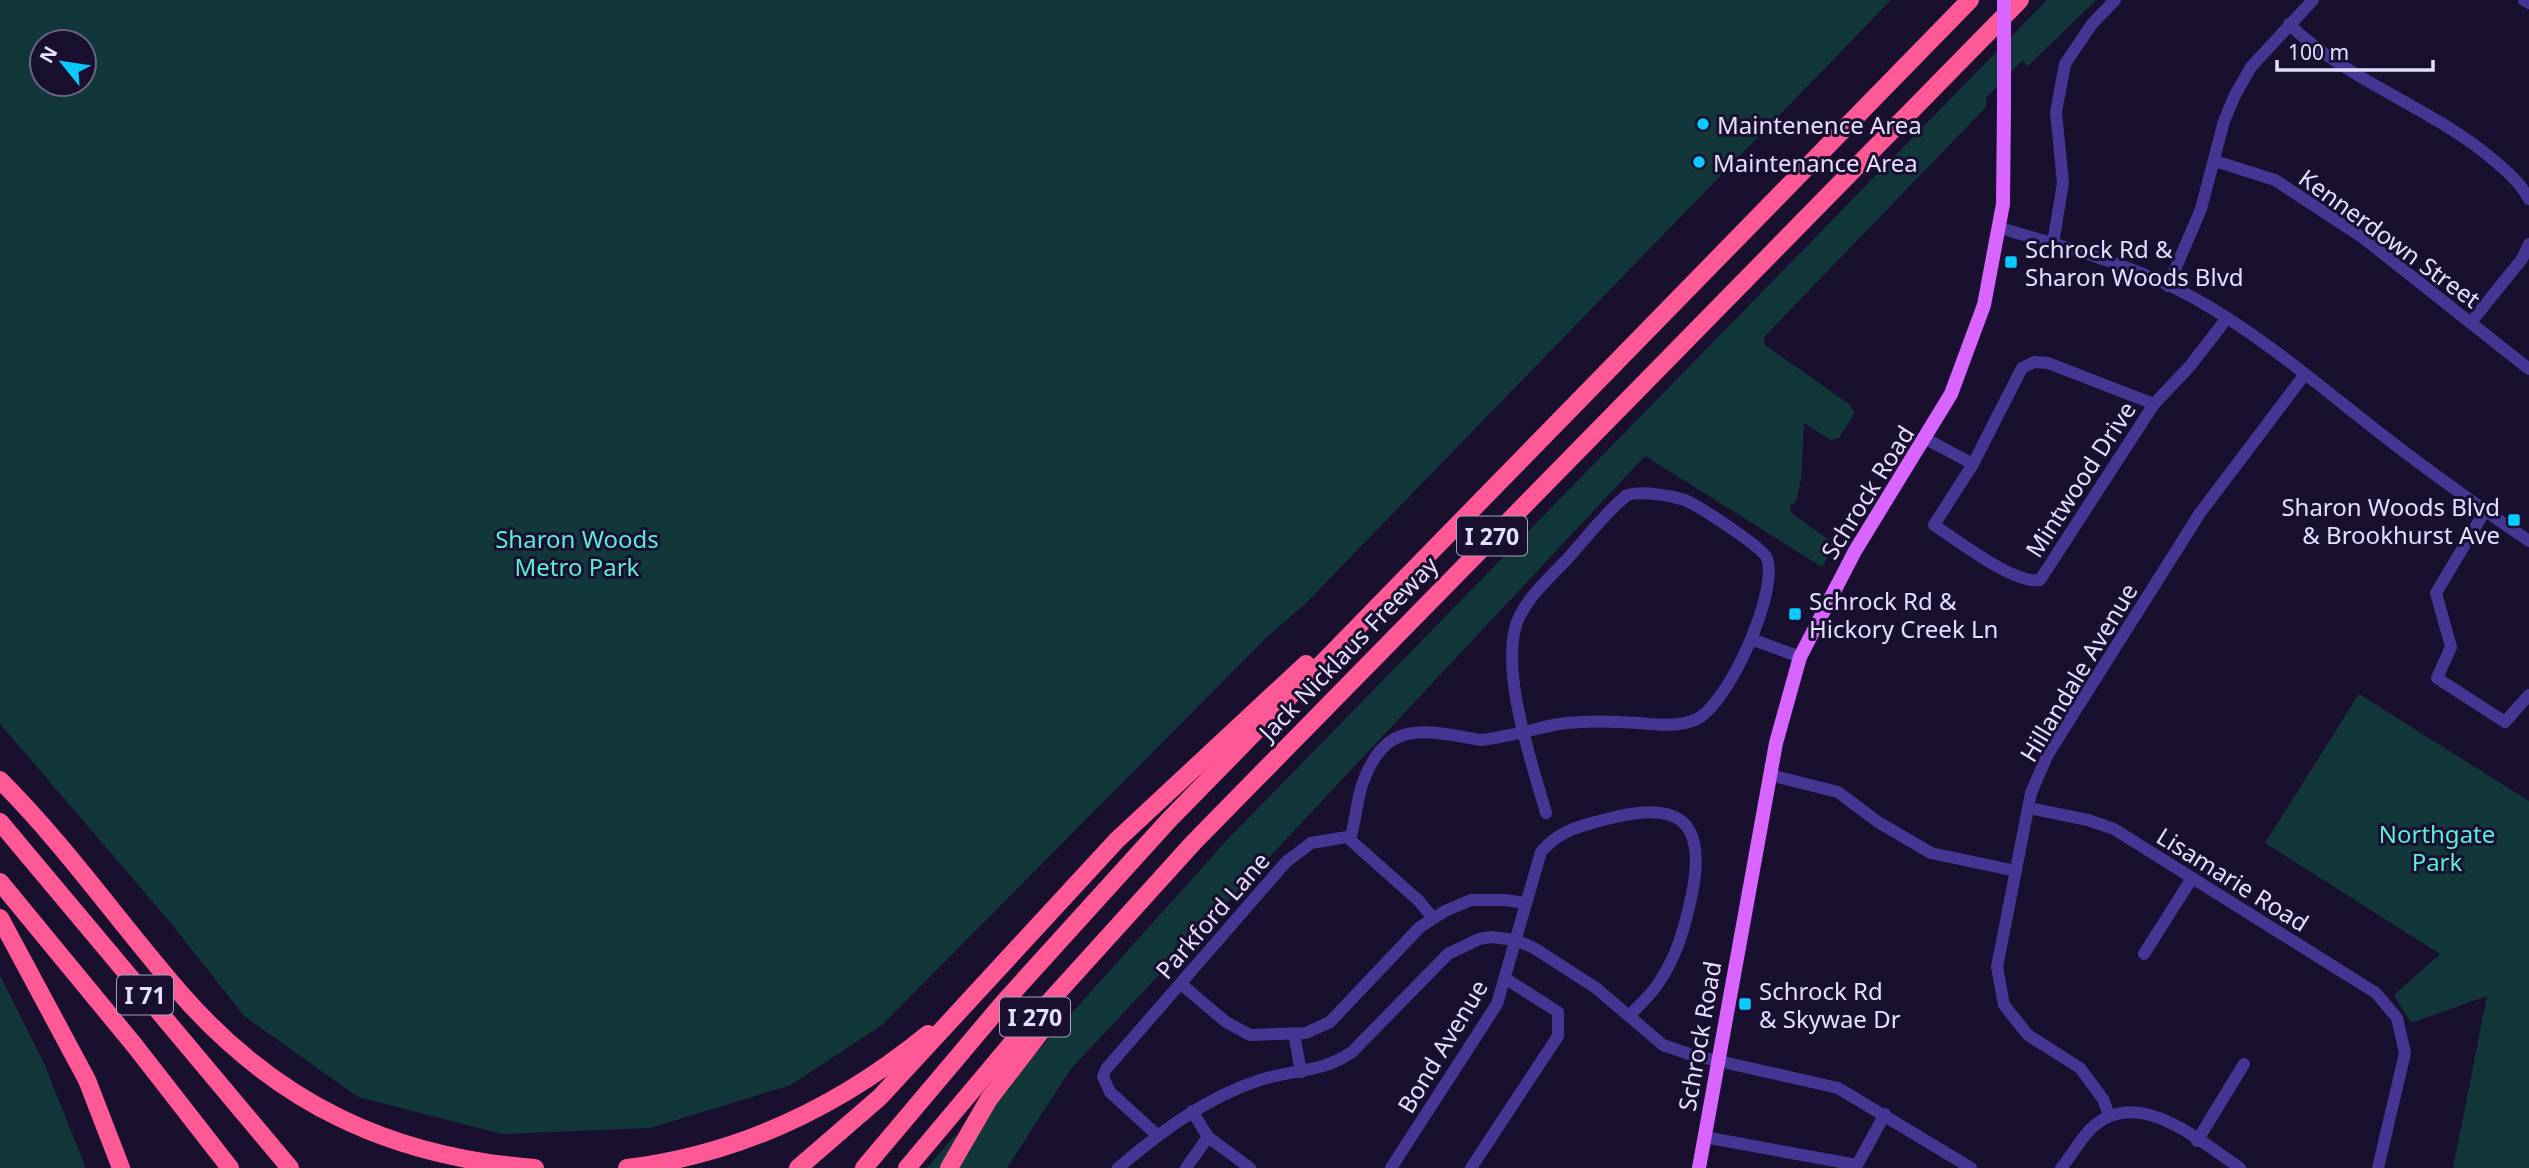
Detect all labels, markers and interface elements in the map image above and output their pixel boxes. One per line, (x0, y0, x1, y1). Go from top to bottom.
north arrow (28, 28, 98, 98)
scale bar (2277, 28, 2433, 72)
text: 100 m (2288, 38, 2349, 66)
text: N (33, 41, 63, 68)
place label: Maintenence Area (1717, 108, 1922, 141)
marker: Maintenence Area (1695, 116, 1711, 132)
place label: Maintenance Area (1713, 146, 1918, 179)
marker: Maintenance Area (1691, 154, 1707, 170)
street label: Kennerdown Street (2293, 161, 2488, 315)
place label: Schrock Rd & Sharon Woods Blvd (2025, 232, 2244, 293)
marker: Schrock Rd & Sharon Woods Blvd (2003, 254, 2019, 270)
street label: Mintwood Drive (2017, 395, 2143, 563)
street label: Schrock Road (1813, 419, 1921, 565)
place label: Sharon Woods Blvd & Brookhurst Ave (2281, 490, 2500, 551)
marker: Sharon Woods Blvd & Brookhurst Ave (2506, 512, 2522, 528)
road number: I 270 (1457, 516, 1527, 556)
park label: Sharon Woods Metro Park (495, 522, 659, 583)
street label: Jack Nicklaus Freeway (1250, 548, 1445, 749)
street label: Hillandale Avenue (2012, 576, 2144, 768)
place label: Schrock Rd & Hickory Creek Ln (1809, 584, 1998, 645)
marker: Schrock Rd & Hickory Creek Ln (1787, 606, 1803, 622)
park label: Northgate Park (2379, 817, 2495, 878)
street label: Lisamarie Road (2151, 819, 2315, 939)
street label: Parkford Lane (1148, 844, 1276, 986)
street label: Schrock Road (1670, 958, 1728, 1114)
street label: Bond Avenue (1389, 973, 1495, 1119)
place label: Schrock Rd & Skywae Dr (1759, 974, 1901, 1035)
road number: I 71 (117, 976, 173, 1014)
marker: Schrock Rd & Skywae Dr (1737, 996, 1753, 1012)
road number: I 270 (1000, 998, 1070, 1036)

